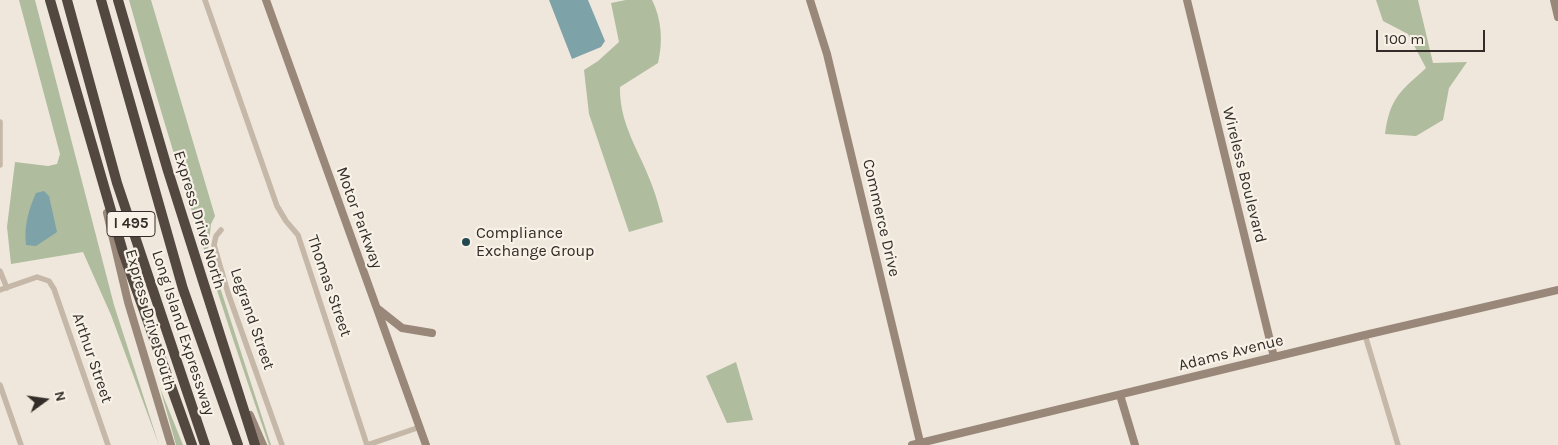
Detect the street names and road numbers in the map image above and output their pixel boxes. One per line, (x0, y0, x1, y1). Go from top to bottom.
street label: Wireless Boulevard (1218, 105, 1270, 245)
street label: Express Drive North (169, 149, 229, 291)
street label: Commerce Drive (858, 157, 904, 279)
street label: Motor Parkway (332, 164, 386, 272)
road number: I 495 (107, 212, 155, 236)
street label: Thomas Street (303, 233, 355, 339)
street label: Express Drive South (121, 247, 179, 393)
street label: Long Island Expressway (147, 248, 219, 418)
street label: Legrand Street (226, 266, 278, 372)
street label: Arthur Street (68, 311, 116, 405)
street label: Adams Avenue (1177, 331, 1285, 375)

